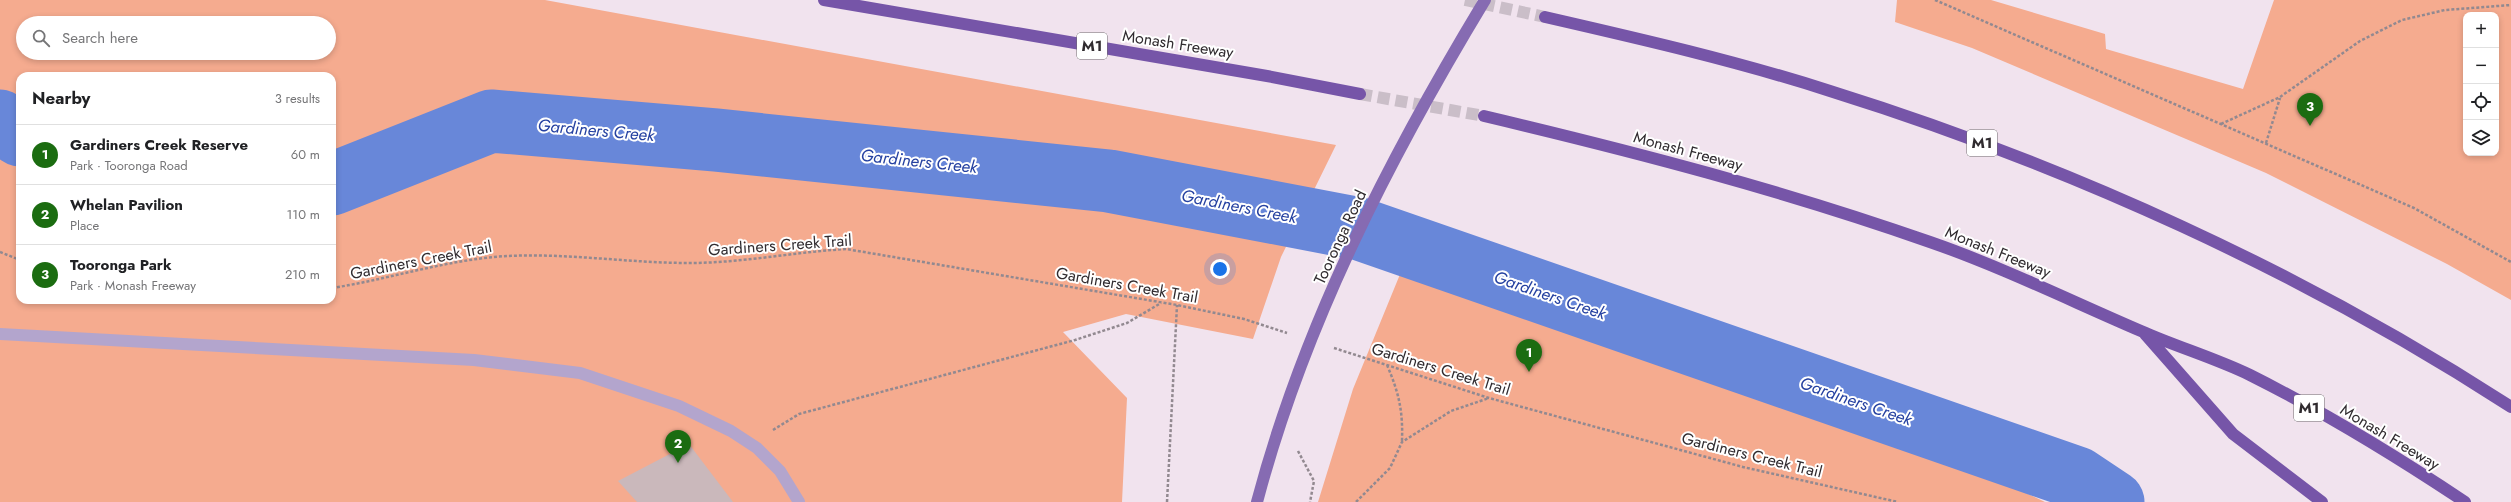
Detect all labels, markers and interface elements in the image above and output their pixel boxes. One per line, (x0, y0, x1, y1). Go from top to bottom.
map controls (2463, 12, 2499, 156)
button: + (2463, 12, 2499, 48)
search box (16, 16, 336, 60)
street label: Monash Freeway (1121, 24, 1236, 64)
icon: search (30, 27, 52, 49)
text: Search here (62, 27, 138, 49)
road number: M1 (1077, 33, 1107, 59)
button: − (2463, 48, 2499, 84)
button: locate (2463, 84, 2499, 120)
text: Nearby (32, 86, 90, 110)
text: 3 results (275, 89, 320, 108)
pin: 3 (2297, 93, 2323, 126)
water label: Gardiners Creek (537, 113, 656, 147)
button: layers (2463, 120, 2499, 156)
street label: Monash Freeway (1631, 125, 1746, 177)
road number: M1 (1967, 130, 1997, 156)
text: Gardiners Creek Reserve (70, 134, 248, 156)
water label: Gardiners Creek (860, 143, 979, 179)
text: 1 (42, 145, 48, 164)
text: 60 m (291, 145, 320, 164)
text: Park · Tooronga Road (70, 156, 188, 175)
water label: Gardiners Creek (1179, 183, 1299, 229)
street label: Tooronga Road (1308, 186, 1372, 288)
text: Whelan Pavilion (70, 194, 183, 216)
text: 2 (41, 205, 49, 224)
text: 110 m (286, 205, 320, 224)
text: Place (70, 216, 99, 235)
street label: Monash Freeway (1942, 220, 2055, 284)
street label: Gardiners Creek Trail (707, 229, 853, 261)
street label: Gardiners Creek Trail (348, 235, 494, 285)
text: Tooronga Park (70, 254, 172, 276)
your location (1210, 259, 1230, 279)
street label: Gardiners Creek Trail (1054, 261, 1200, 309)
text: 3 (41, 265, 49, 284)
text: 210 m (285, 265, 320, 284)
water label: Gardiners Creek (1491, 265, 1610, 326)
text: Park · Monash Freeway (70, 276, 196, 295)
street label: Gardiners Creek Trail (1369, 337, 1513, 401)
pin: 1 (1516, 339, 1542, 372)
water label: Gardiners Creek (1797, 371, 1916, 432)
road number: M1 (2294, 395, 2324, 421)
street label: Monash Freeway (2336, 398, 2445, 476)
street label: Gardiners Creek Trail (1679, 426, 1825, 484)
pin: 2 (665, 430, 691, 463)

